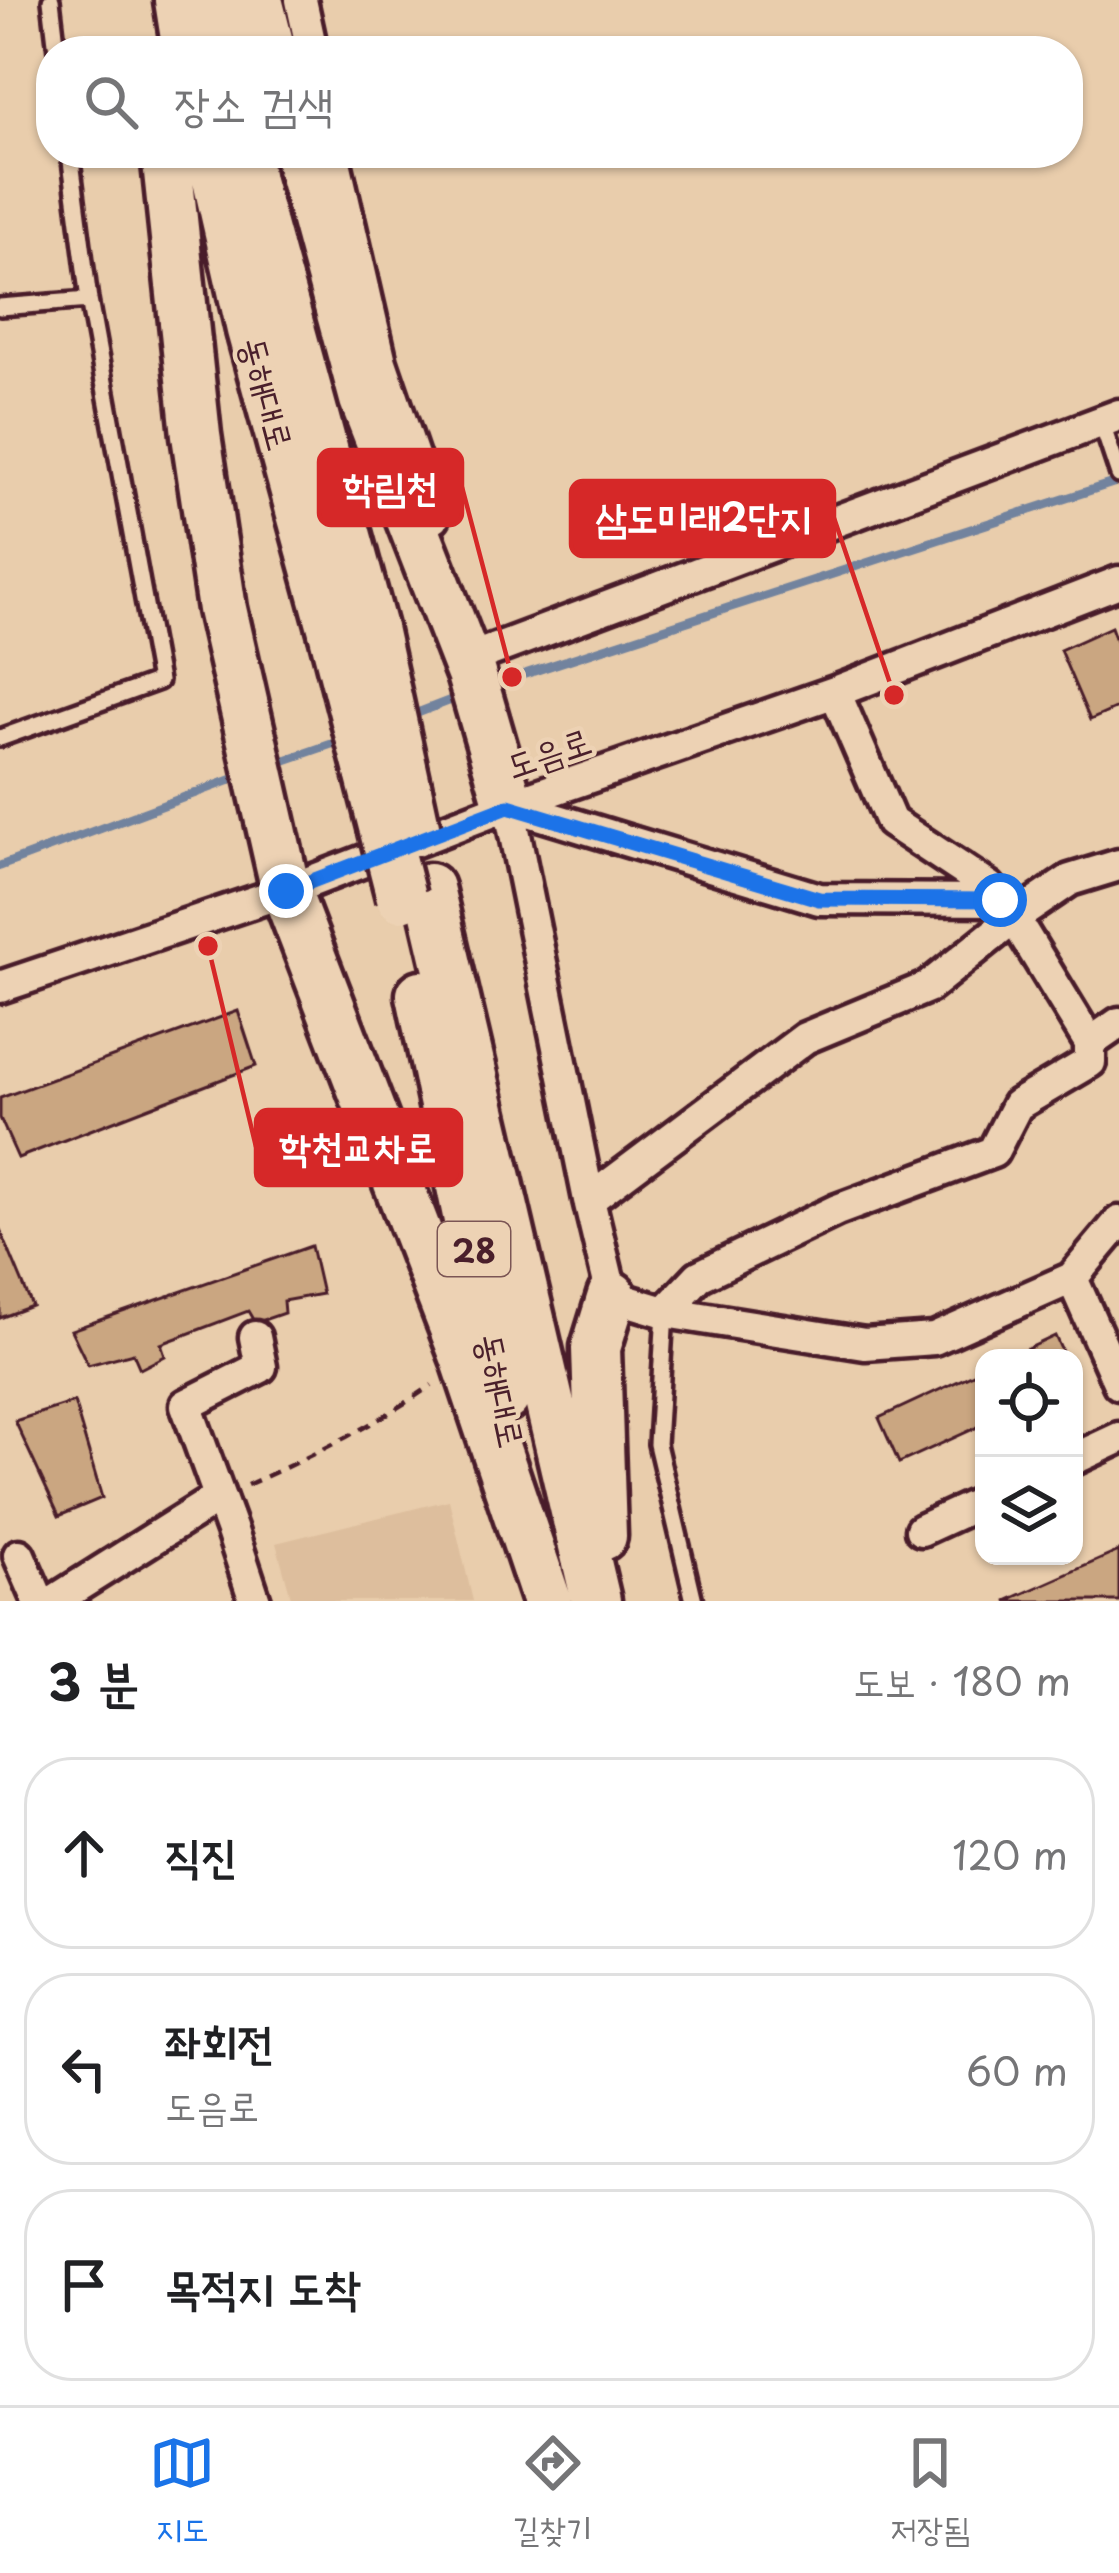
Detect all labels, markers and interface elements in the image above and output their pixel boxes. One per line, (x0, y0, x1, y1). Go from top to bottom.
search box (36, 36, 1083, 168)
text: 장소 검색 (174, 68, 333, 136)
icon: search (78, 69, 144, 135)
street label: 동해대로 (228, 330, 310, 456)
callout: 학림천 (319, 450, 462, 525)
text: 학림천 (342, 455, 437, 514)
callout: 삼도미래2단지 (571, 481, 834, 556)
text: 삼도미래2단지 (595, 486, 811, 545)
street label: 도음로 (498, 711, 598, 791)
route end (259, 864, 313, 918)
route start (973, 873, 1027, 927)
callout: 학천교차로 (256, 1110, 461, 1185)
text: 학천교차로 (279, 1115, 436, 1174)
road number: 28 (438, 1222, 510, 1276)
street label: 동해대로 (465, 1328, 541, 1452)
map controls (975, 1349, 1083, 1565)
button: locate (975, 1349, 1083, 1457)
button: layers (975, 1457, 1083, 1565)
text: 3 분 (48, 1641, 139, 1718)
text: 도보 · 180 m (853, 1650, 1071, 1709)
text: 직진 (165, 1819, 237, 1887)
icon: ahead (51, 1820, 117, 1886)
text: 120 m (952, 1824, 1068, 1883)
text: 좌회전 (165, 2006, 274, 2074)
icon: left (51, 2036, 117, 2102)
text: 60 m (966, 2040, 1068, 2099)
text: 도음로 (165, 2074, 259, 2133)
text: 목적지 도착 (165, 2251, 361, 2319)
icon: arrive (51, 2252, 117, 2318)
tab: 지도 (149, 2430, 215, 2552)
tab: 길찾기 (513, 2430, 592, 2552)
tab: 저장됨 (890, 2430, 970, 2552)

